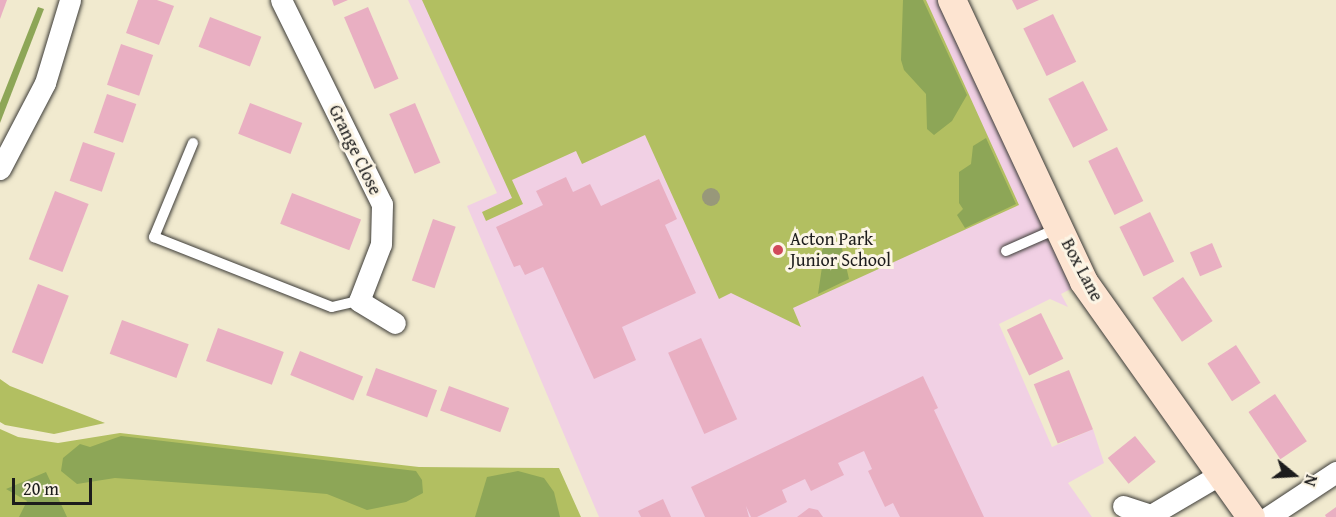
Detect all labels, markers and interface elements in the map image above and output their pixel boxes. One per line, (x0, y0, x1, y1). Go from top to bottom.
street label: Grange Close (324, 101, 386, 199)
place label: Acton Park Junior School (790, 229, 891, 272)
street label: Box Lane (1057, 235, 1107, 305)
marker: Acton Park Junior School (771, 243, 785, 257)
north arrow (1264, 445, 1324, 505)
scale bar (15, 466, 94, 504)
text: N (1298, 472, 1324, 489)
text: 20 m (23, 475, 59, 502)

